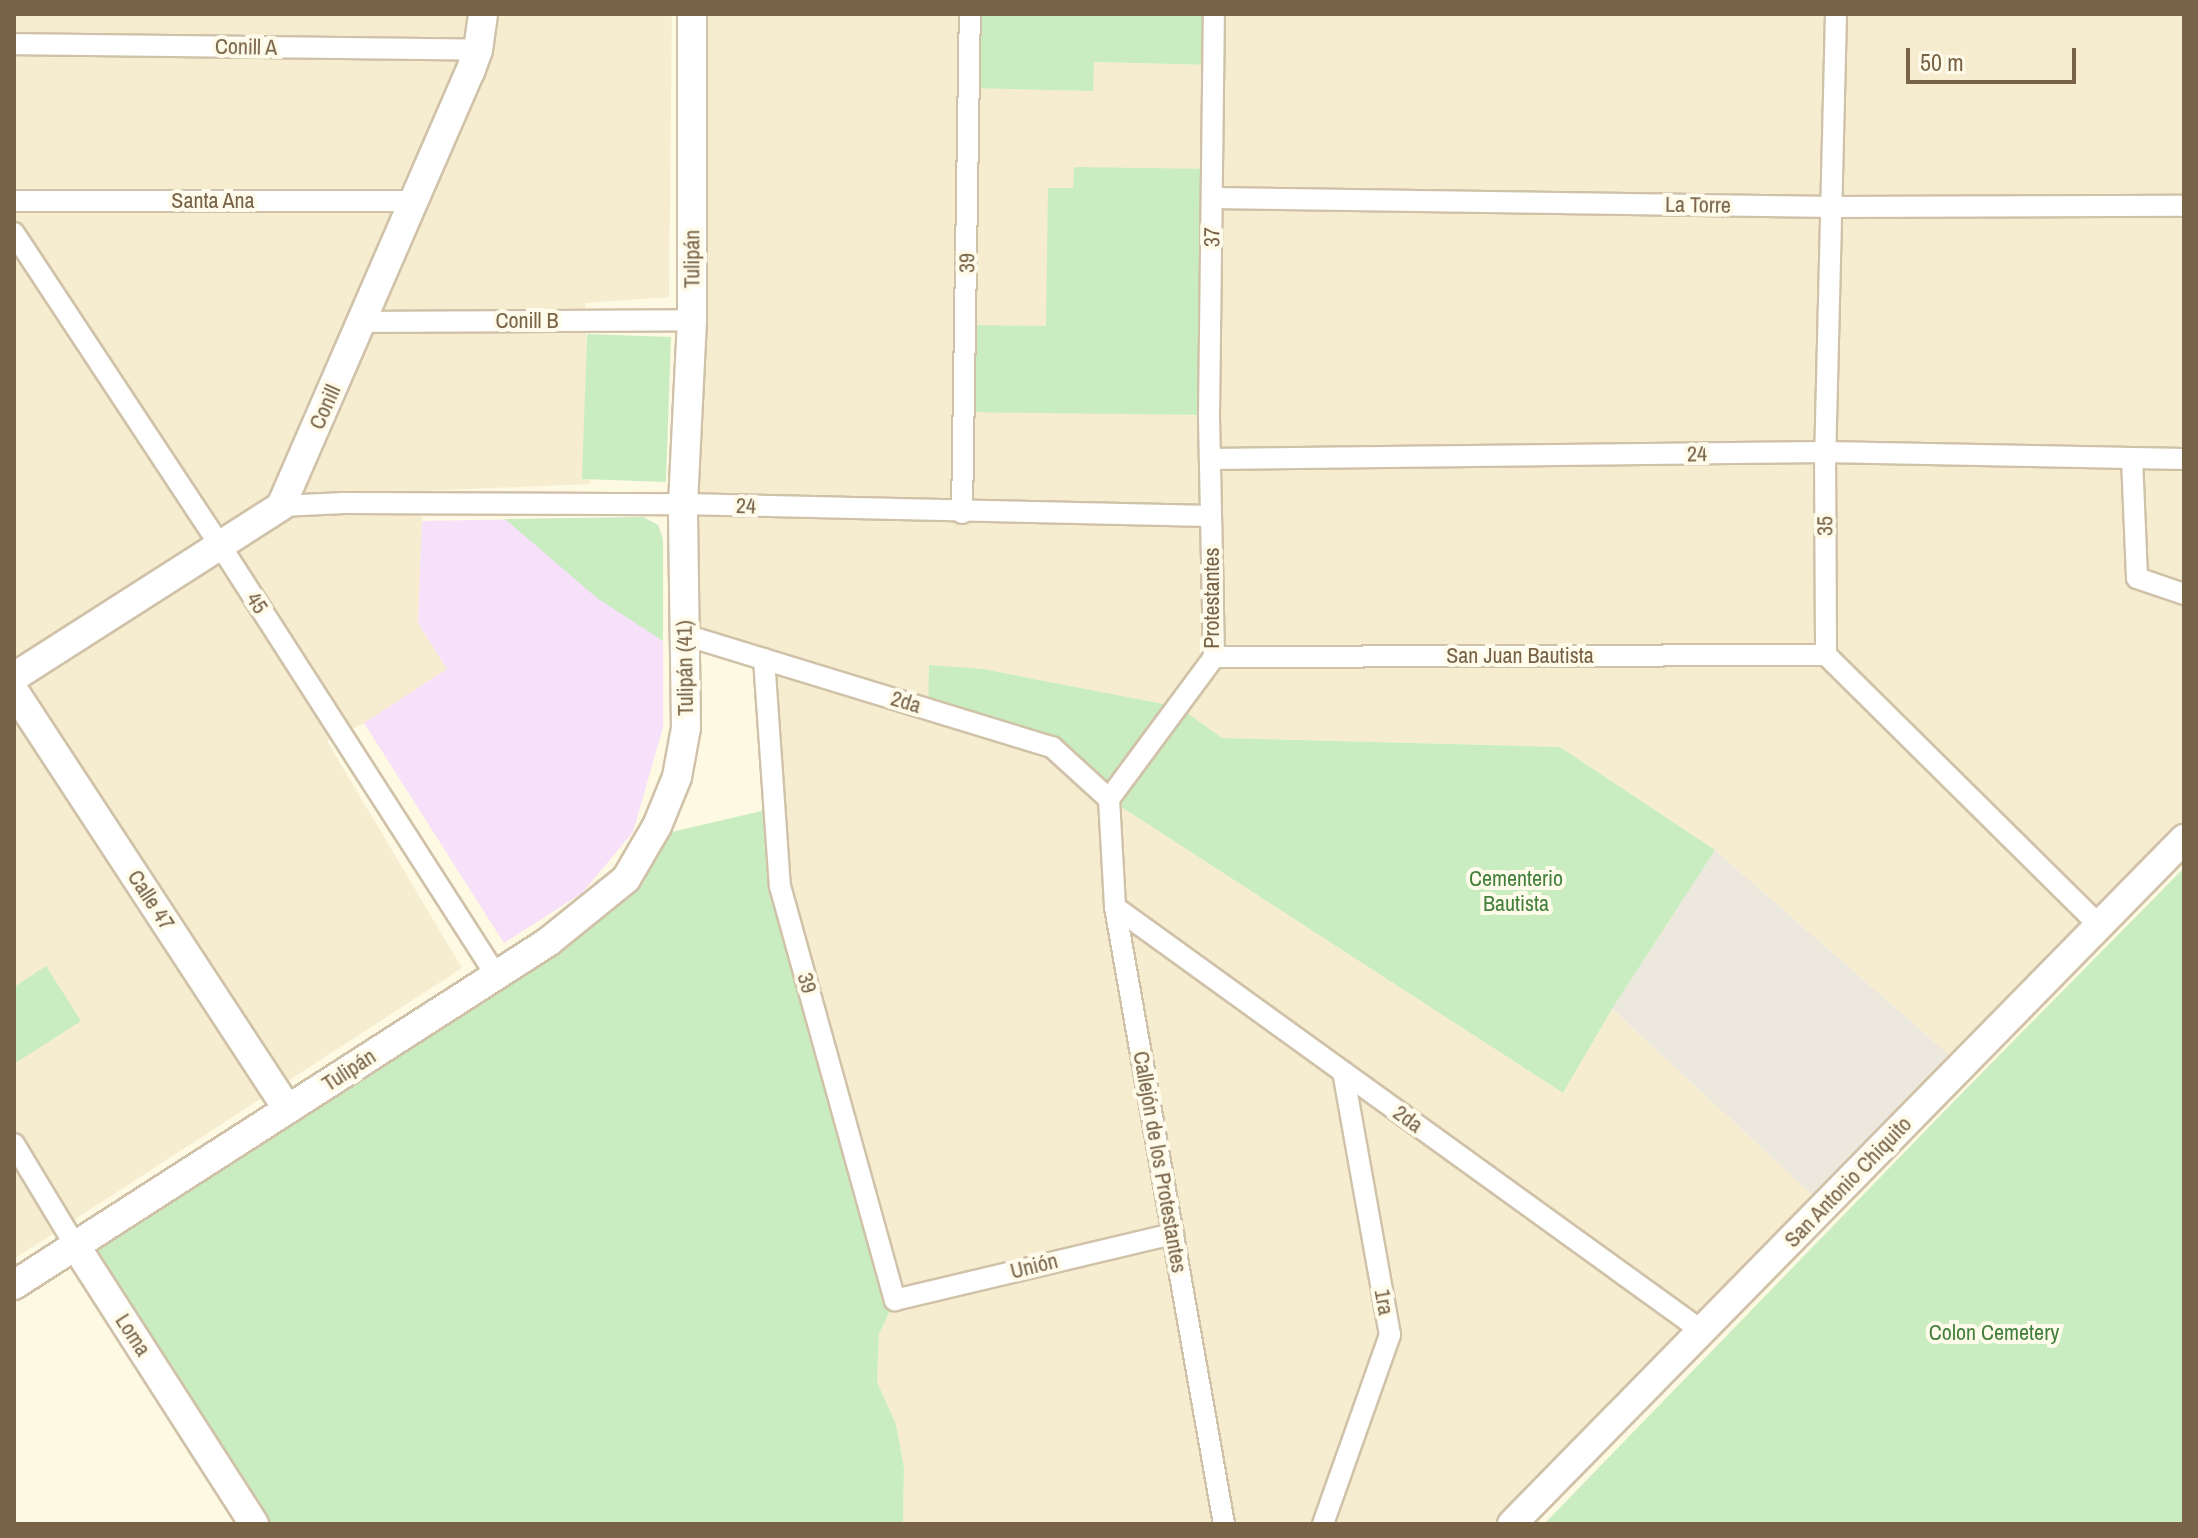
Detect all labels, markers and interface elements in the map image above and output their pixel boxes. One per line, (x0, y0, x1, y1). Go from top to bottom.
scale bar (1910, 32, 2080, 82)
street label: Conill A (214, 33, 278, 61)
text: 50 m (1920, 46, 1964, 78)
street label: Santa Ana (171, 188, 255, 214)
street label: La Torre (1665, 191, 1731, 219)
street label: 37 (1199, 227, 1225, 247)
street label: Tulipán (679, 230, 705, 288)
street label: 39 (954, 253, 980, 273)
street label: Conill B (495, 308, 559, 334)
street label: Conill (304, 381, 346, 433)
street label: 24 (1687, 441, 1707, 467)
street label: 24 (736, 492, 756, 520)
street label: 35 (1812, 516, 1838, 536)
street label: Protestantes (1199, 547, 1225, 649)
street label: 45 (240, 587, 274, 619)
street label: Tulipán (41) (671, 620, 699, 716)
street label: San Juan Bautista (1446, 643, 1594, 669)
street label: 2da (888, 685, 924, 719)
street label: Calle 47 (122, 865, 180, 935)
park label: Cementerio Bautista (1469, 865, 1563, 916)
street label: 39 (792, 970, 822, 996)
street label: Tulipán (317, 1043, 381, 1097)
street label: Callejón de los Protestantes (1127, 1049, 1193, 1275)
street label: 2da (1388, 1099, 1428, 1139)
street label: San Antonio Chiquito (1779, 1111, 1917, 1253)
street label: Unión (1007, 1247, 1061, 1285)
street label: 1ra (1369, 1287, 1399, 1317)
street label: Loma (110, 1309, 156, 1361)
park label: Colon Cemetery (1929, 1320, 2059, 1346)

